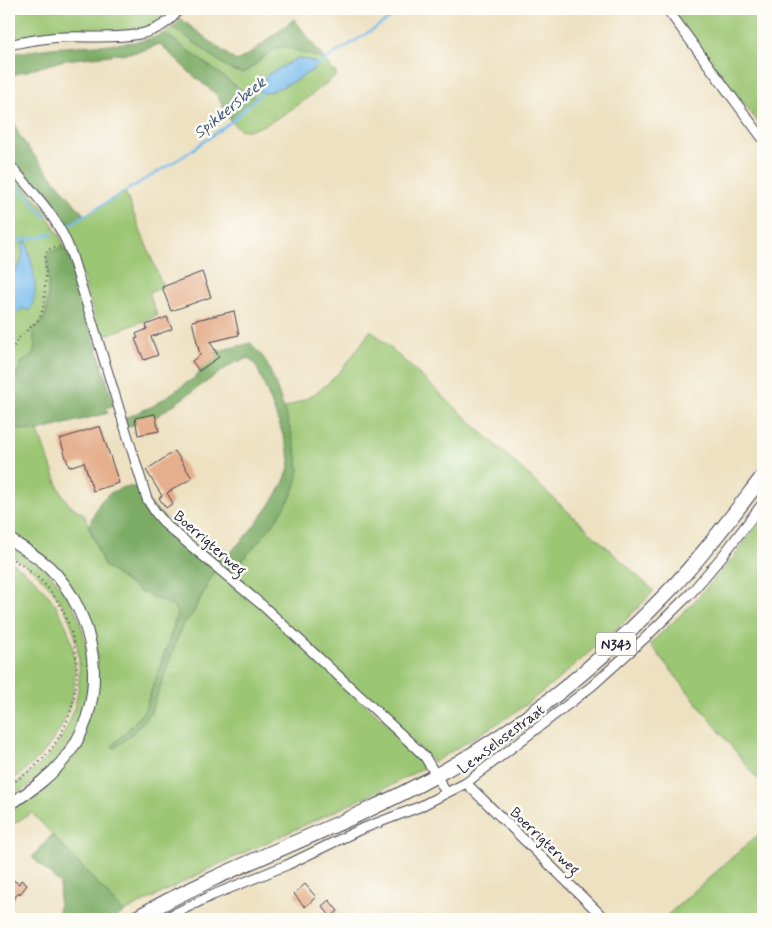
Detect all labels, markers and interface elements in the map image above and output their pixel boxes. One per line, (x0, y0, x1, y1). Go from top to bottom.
water label: Spikkersbeek (190, 72, 271, 144)
street label: Boerrigterweg (168, 507, 250, 582)
road number: N343 (596, 633, 636, 656)
street label: Lemselosestraat (454, 700, 549, 779)
street label: Boerrigterweg (504, 803, 584, 881)

